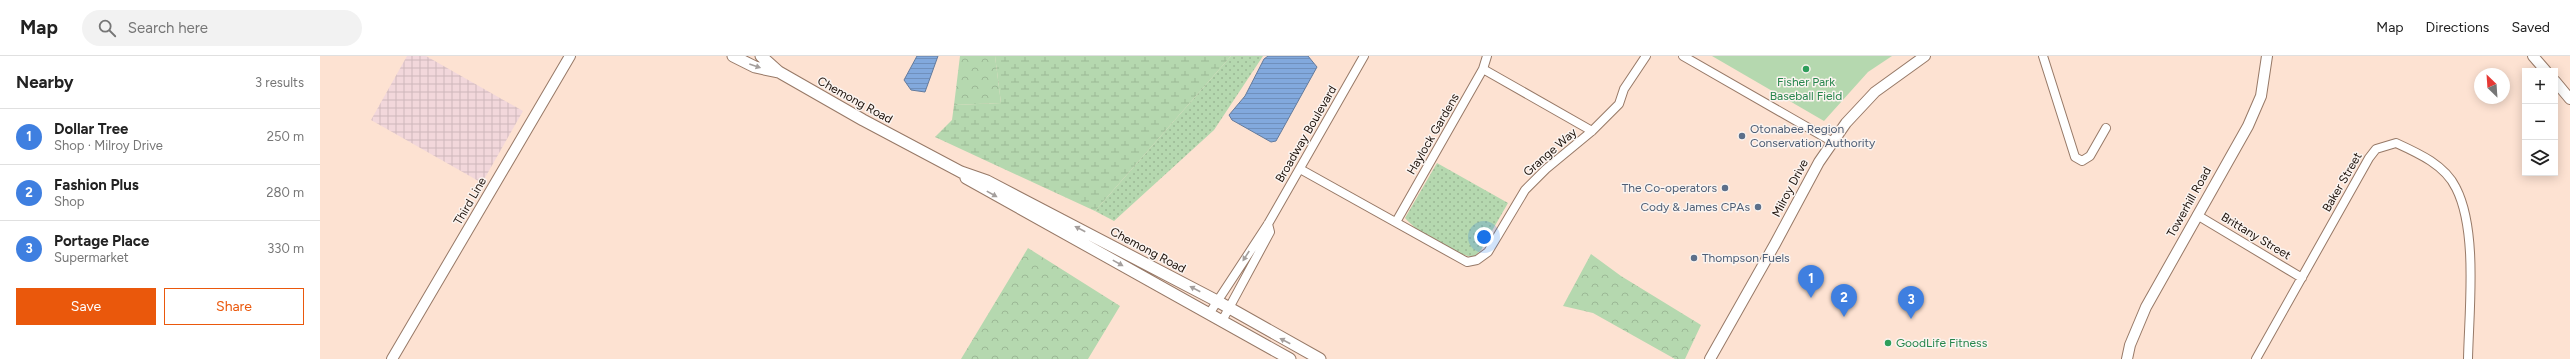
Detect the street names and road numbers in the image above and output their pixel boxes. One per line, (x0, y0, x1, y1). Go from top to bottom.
street label: Chemong Road (815, 74, 895, 126)
street label: Broadway Boulevard (1273, 83, 1339, 185)
street label: Haylock Gardens (1404, 91, 1462, 177)
street label: Grange Way (1521, 125, 1580, 179)
street label: Baker Street (2319, 149, 2365, 214)
street label: Milroy Drive (1769, 156, 1811, 219)
street label: Towerhill Road (2164, 165, 2214, 239)
street label: Third Line (451, 174, 489, 227)
street label: Brittany Street (2219, 210, 2294, 263)
street label: Chemong Road (1108, 224, 1188, 276)

